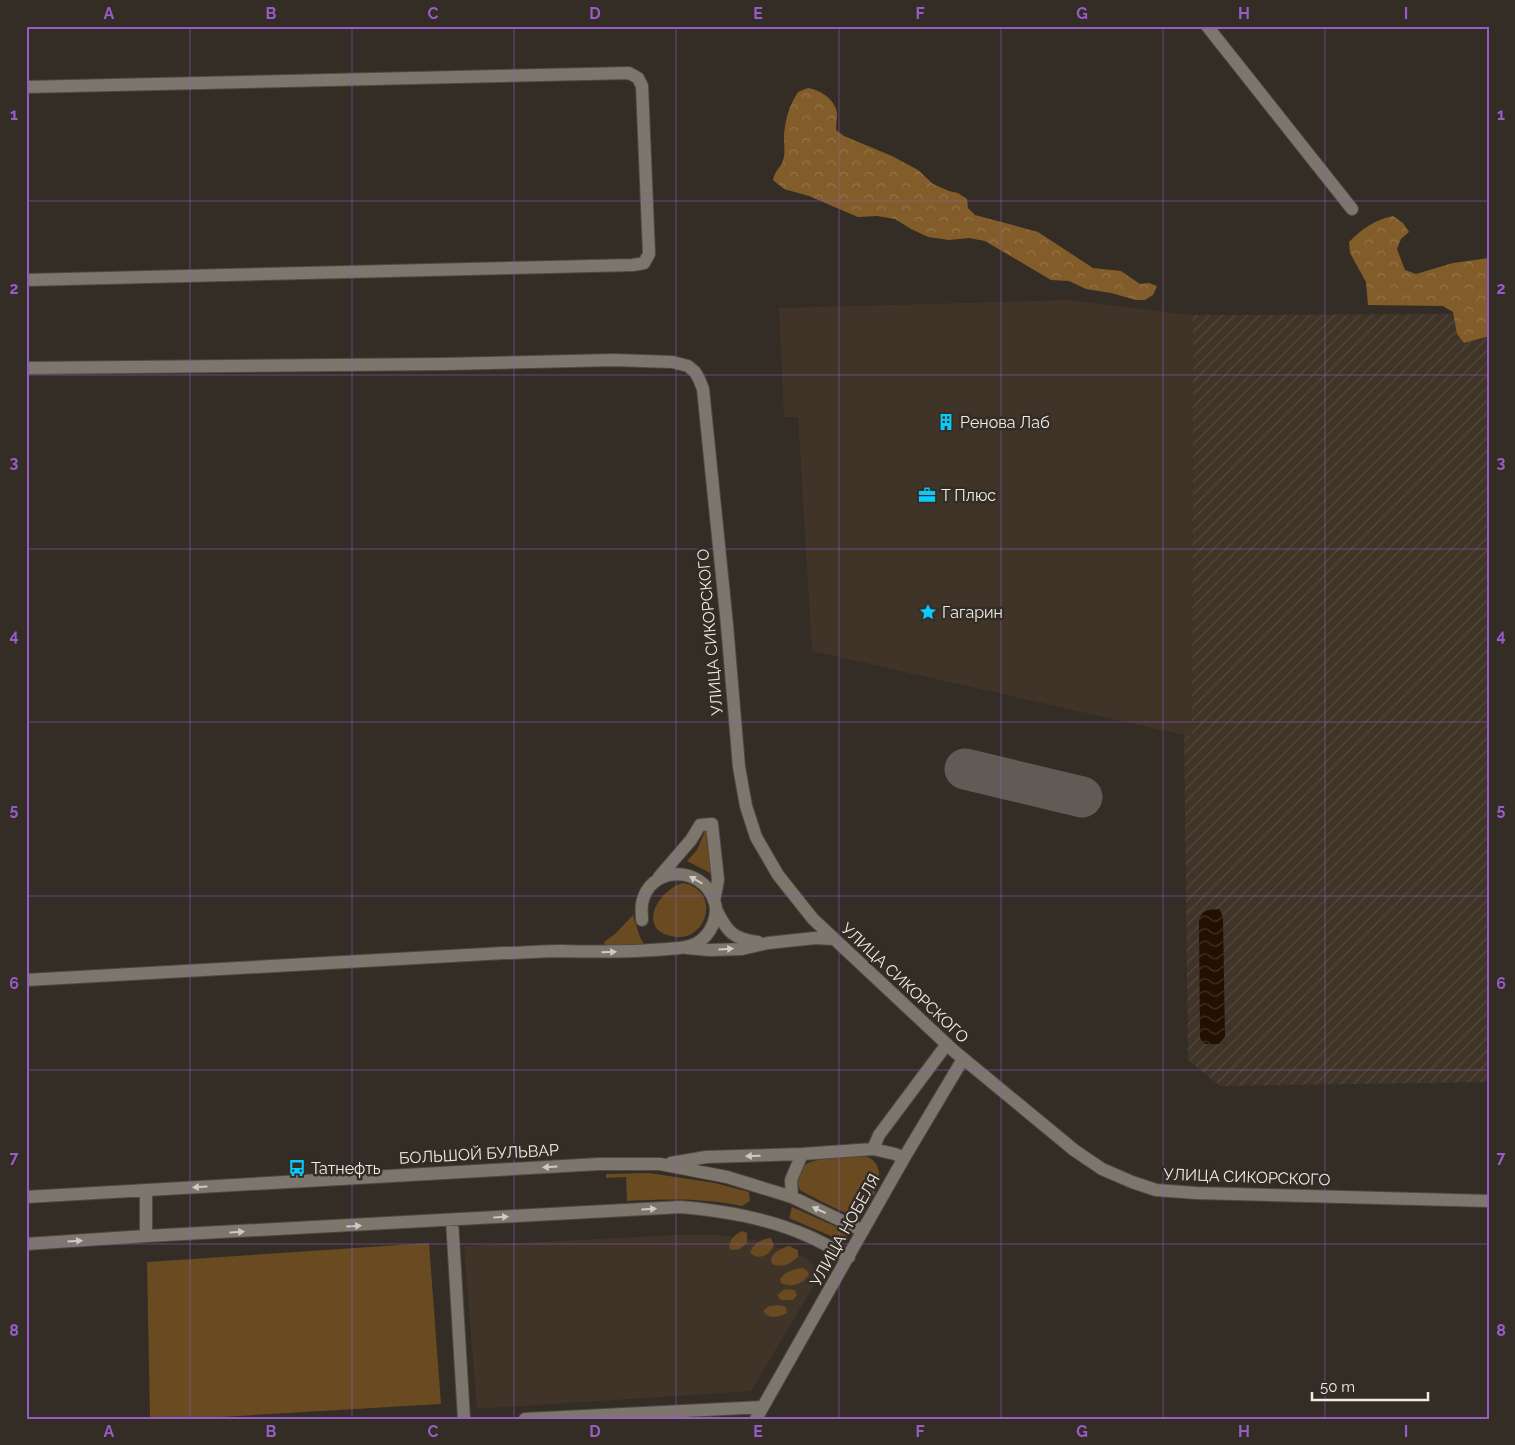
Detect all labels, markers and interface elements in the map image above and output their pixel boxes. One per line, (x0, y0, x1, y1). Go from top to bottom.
text: A (104, 4, 115, 23)
text: B (266, 4, 277, 23)
text: C (428, 4, 439, 23)
text: D (589, 4, 601, 23)
text: E (753, 4, 763, 23)
text: F (915, 4, 925, 23)
text: G (1076, 4, 1088, 23)
text: H (1238, 4, 1250, 23)
text: I (1404, 4, 1408, 23)
text: 1 (10, 105, 18, 124)
text: 1 (1497, 105, 1505, 124)
text: 2 (9, 279, 19, 298)
text: 2 (1496, 279, 1506, 298)
building icon: Ренова Лаб (936, 412, 956, 432)
place label: Ренова Лаб (960, 413, 1050, 432)
text: 3 (10, 453, 19, 472)
text: 3 (1497, 453, 1506, 472)
office icon: Т Плюс (917, 485, 937, 505)
place label: Т Плюс (941, 486, 996, 505)
street label: УЛИЦА СИКОРСКОГО (693, 548, 727, 716)
place icon: Гагарин (918, 602, 938, 622)
place label: Гагарин (942, 603, 1003, 622)
text: 4 (9, 626, 19, 645)
text: 4 (1496, 626, 1506, 645)
text: 5 (10, 800, 19, 819)
text: 5 (1497, 800, 1506, 819)
one-way arrow (689, 875, 702, 884)
street label: УЛИЦА СИКОРСКОГО (837, 919, 973, 1047)
one-way arrow (718, 945, 734, 953)
one-way arrow (602, 948, 618, 956)
text: 6 (9, 974, 19, 993)
text: 6 (1496, 974, 1506, 993)
street label: БОЛЬШОЙ БУЛЬВАР (399, 1140, 560, 1168)
text: 7 (10, 1148, 19, 1167)
text: 7 (1497, 1148, 1506, 1167)
one-way arrow (745, 1152, 761, 1160)
bus stop icon: Татнефть (287, 1158, 307, 1178)
place label: Татнефть (311, 1159, 381, 1178)
one-way arrow (542, 1163, 558, 1171)
street label: УЛИЦА СИКОРСКОГО (1163, 1165, 1331, 1189)
street label: УЛИЦА НОБЕЛЯ (806, 1170, 884, 1290)
one-way arrow (192, 1184, 208, 1192)
one-way arrow (641, 1204, 657, 1212)
one-way arrow (812, 1205, 826, 1213)
one-way arrow (493, 1213, 509, 1221)
one-way arrow (346, 1221, 362, 1229)
one-way arrow (229, 1227, 245, 1235)
one-way arrow (67, 1236, 83, 1244)
text: 8 (9, 1321, 19, 1340)
text: 8 (1496, 1321, 1506, 1340)
scale bar (1312, 1370, 1429, 1402)
text: 50 m (1320, 1378, 1355, 1396)
text: A (104, 1422, 115, 1441)
text: B (266, 1422, 277, 1441)
text: C (428, 1422, 439, 1441)
text: D (589, 1422, 601, 1441)
text: E (753, 1422, 763, 1441)
text: F (915, 1422, 925, 1441)
text: G (1076, 1422, 1088, 1441)
text: H (1238, 1422, 1250, 1441)
text: I (1404, 1422, 1408, 1441)

